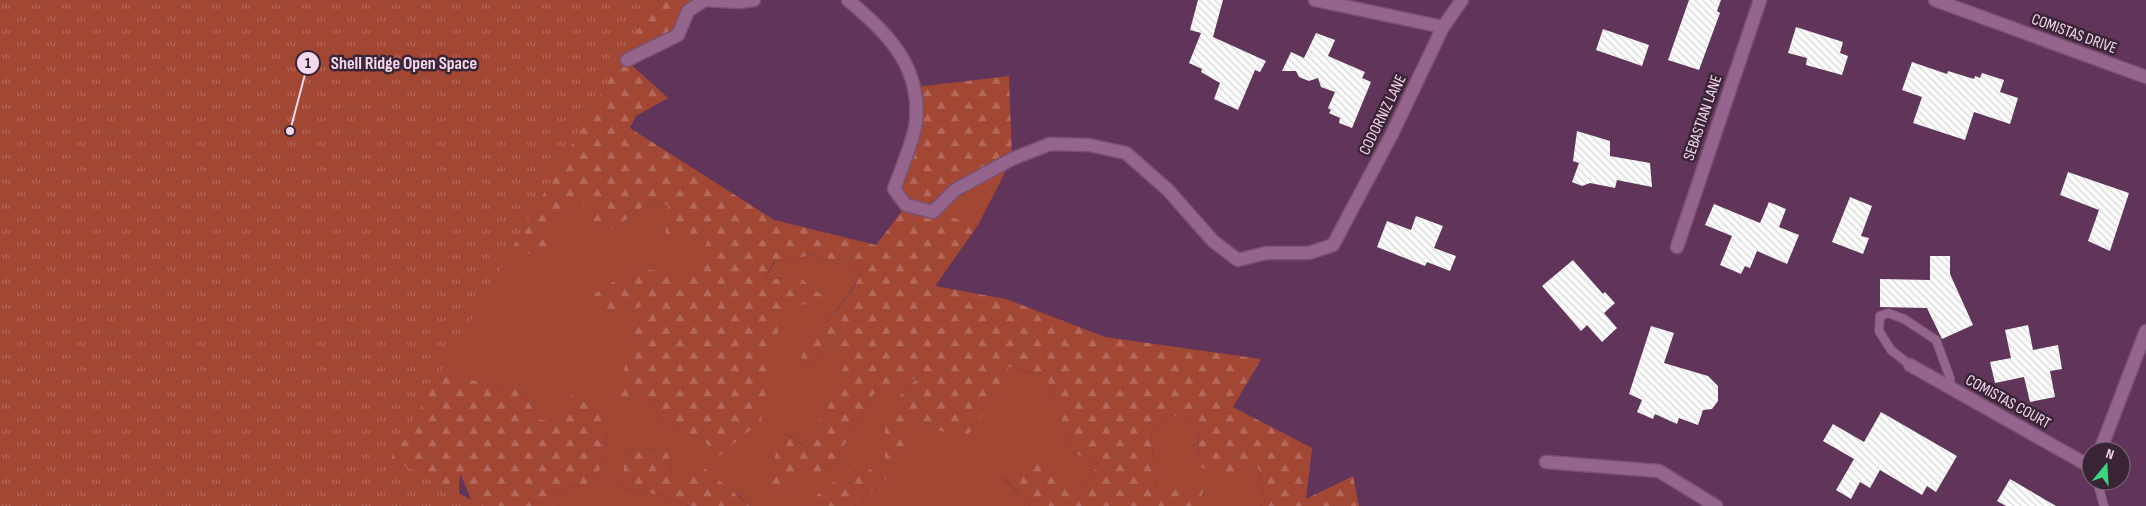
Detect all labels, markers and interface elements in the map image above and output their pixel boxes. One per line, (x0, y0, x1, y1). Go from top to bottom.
street label: COMISTAS DRIVE (2029, 10, 2119, 58)
callout: Shell Ridge Open Space (296, 46, 487, 79)
text: Shell Ridge Open Space (331, 53, 477, 74)
text: 1 (305, 54, 311, 73)
street label: CODORNIZ LANE (1355, 72, 1411, 158)
street label: SEBASTIAN LANE (1680, 73, 1726, 163)
street label: COMISTAS COURT (1962, 371, 2054, 433)
north arrow (2081, 441, 2131, 491)
text: N (2104, 445, 2116, 463)

